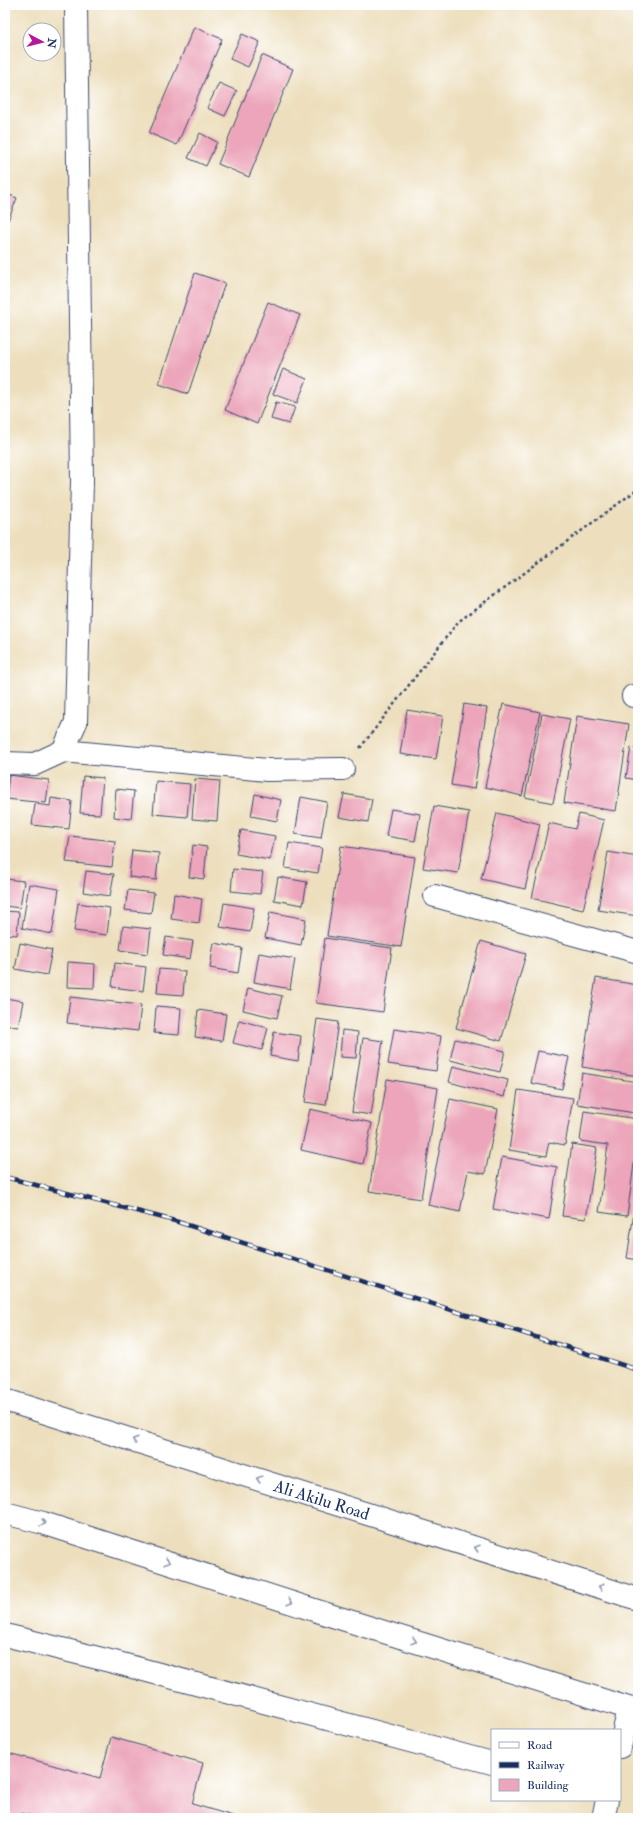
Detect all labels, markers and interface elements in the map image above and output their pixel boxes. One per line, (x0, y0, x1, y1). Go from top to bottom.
north arrow (22, 22, 62, 62)
text: N (44, 36, 59, 50)
one-way arrow (132, 1436, 139, 1445)
street label: Ali Akilu Road (270, 1474, 373, 1525)
one-way arrow (256, 1475, 263, 1484)
one-way arrow (39, 1518, 46, 1527)
one-way arrow (474, 1544, 481, 1553)
one-way arrow (163, 1558, 170, 1566)
one-way arrow (597, 1583, 604, 1592)
one-way arrow (287, 1597, 294, 1606)
one-way arrow (411, 1637, 418, 1645)
legend (491, 1729, 621, 1801)
text: Road (527, 1738, 552, 1753)
text: Railway (527, 1758, 565, 1773)
text: Building (527, 1778, 570, 1793)

